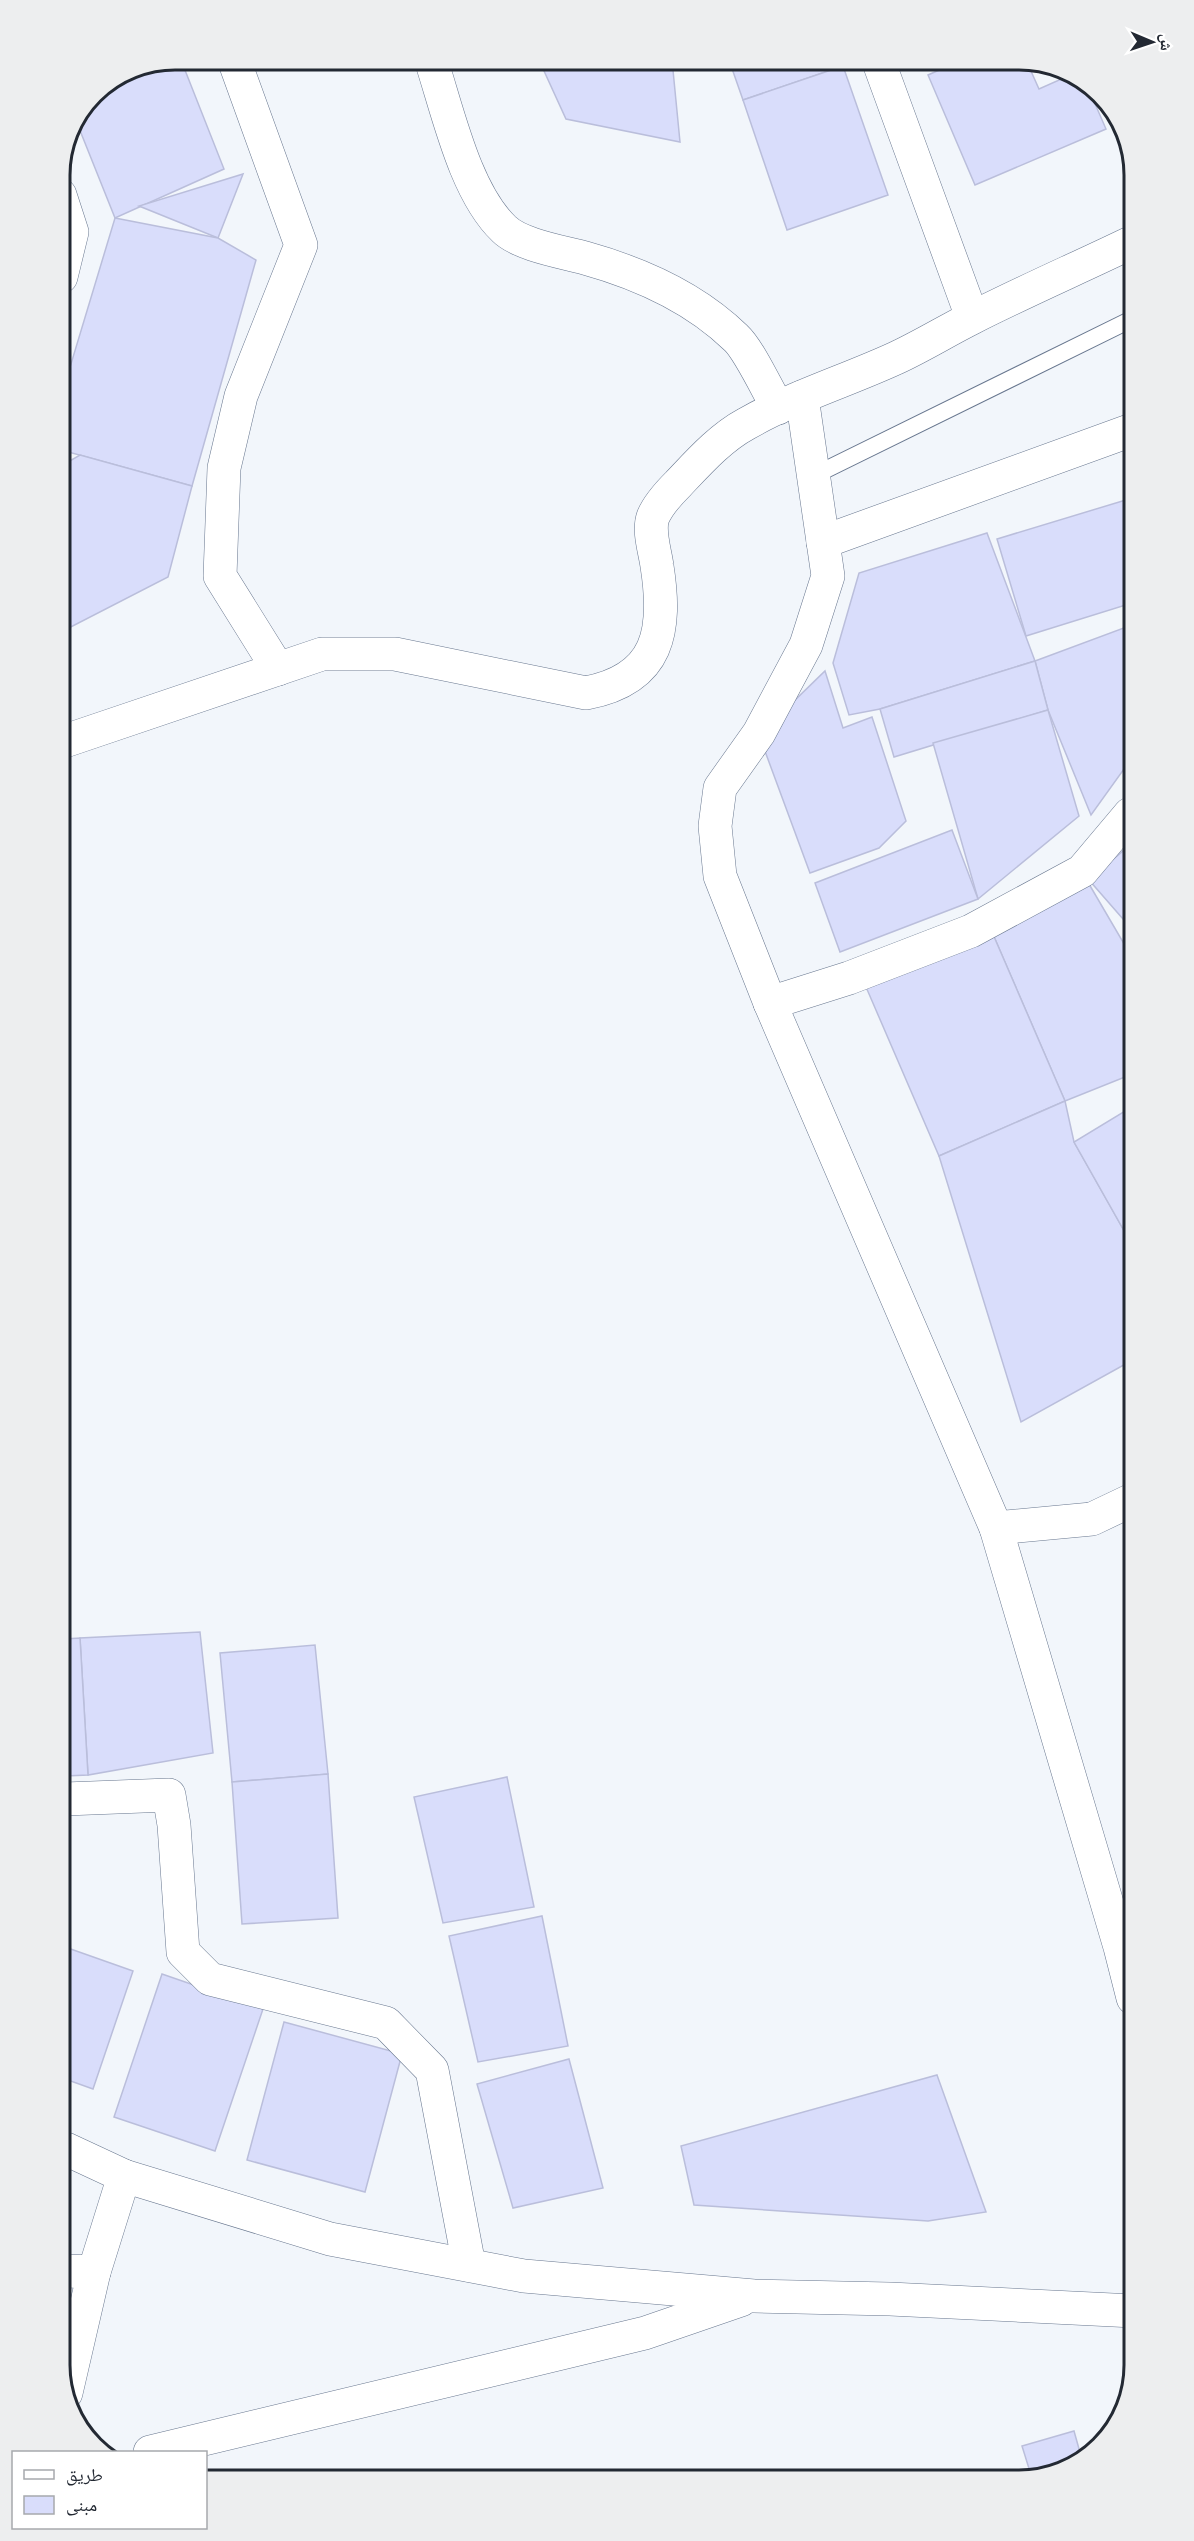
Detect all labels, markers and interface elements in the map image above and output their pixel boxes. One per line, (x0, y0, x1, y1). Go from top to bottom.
north arrow (1122, 12, 1182, 72)
text: ش (1157, 34, 1176, 51)
legend (12, 2451, 207, 2529)
text: طريق (66, 2464, 103, 2486)
text: مبنى (66, 2494, 97, 2516)

